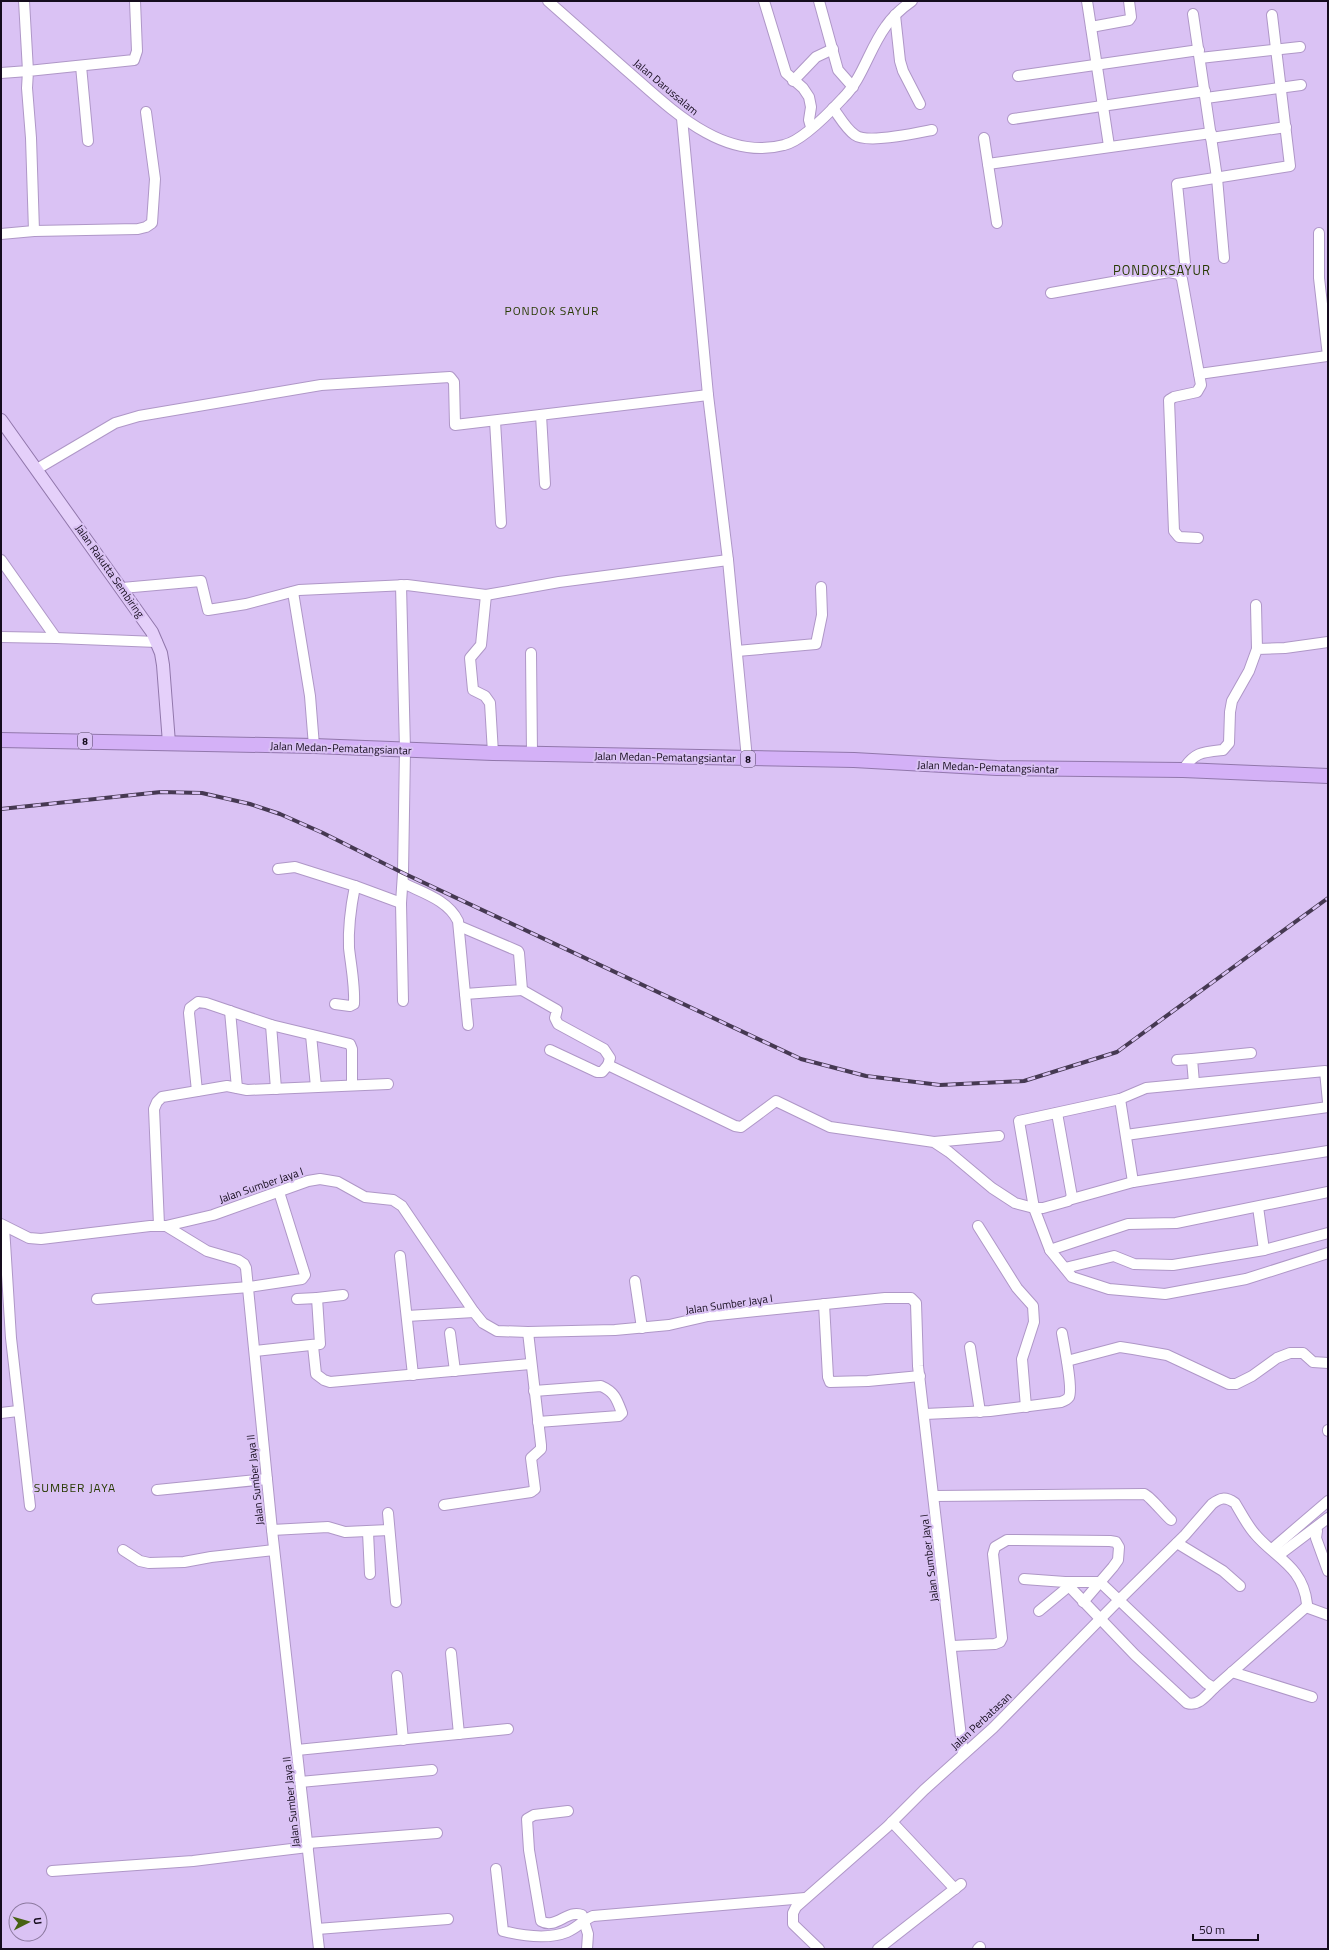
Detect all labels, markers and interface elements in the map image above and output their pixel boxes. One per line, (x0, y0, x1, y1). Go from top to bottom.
street label: Jalan Darussalam (630, 55, 702, 119)
district label: PONDOKSAYUR (1113, 260, 1211, 280)
district label: PONDOK SAYUR (505, 301, 599, 320)
street label: Jalan Rakutta Sembiring (72, 521, 149, 621)
road number: 8 (78, 733, 92, 749)
street label: Jalan Medan-Pematangsiantar (270, 738, 412, 758)
street label: Jalan Medan-Pematangsiantar (594, 748, 736, 766)
road number: 8 (741, 751, 755, 767)
street label: Jalan Medan-Pematangsiantar (917, 757, 1059, 777)
street label: Jalan Sumber Jaya I (217, 1163, 305, 1207)
street label: Jalan Sumber Jaya I (684, 1290, 774, 1318)
street label: Jalan Sumber Jaya II (242, 1434, 268, 1526)
district label: SUMBER JAYA (34, 1478, 116, 1497)
street label: Jalan Sumber Jaya I (916, 1513, 942, 1603)
street label: Jalan Perbatasan (947, 1688, 1015, 1753)
street label: Jalan Sumber Jaya II (278, 1756, 304, 1848)
north arrow (8, 1902, 48, 1942)
scale bar (1193, 1916, 1258, 1942)
text: U (30, 1917, 46, 1925)
text: 50 m (1199, 1920, 1225, 1939)

